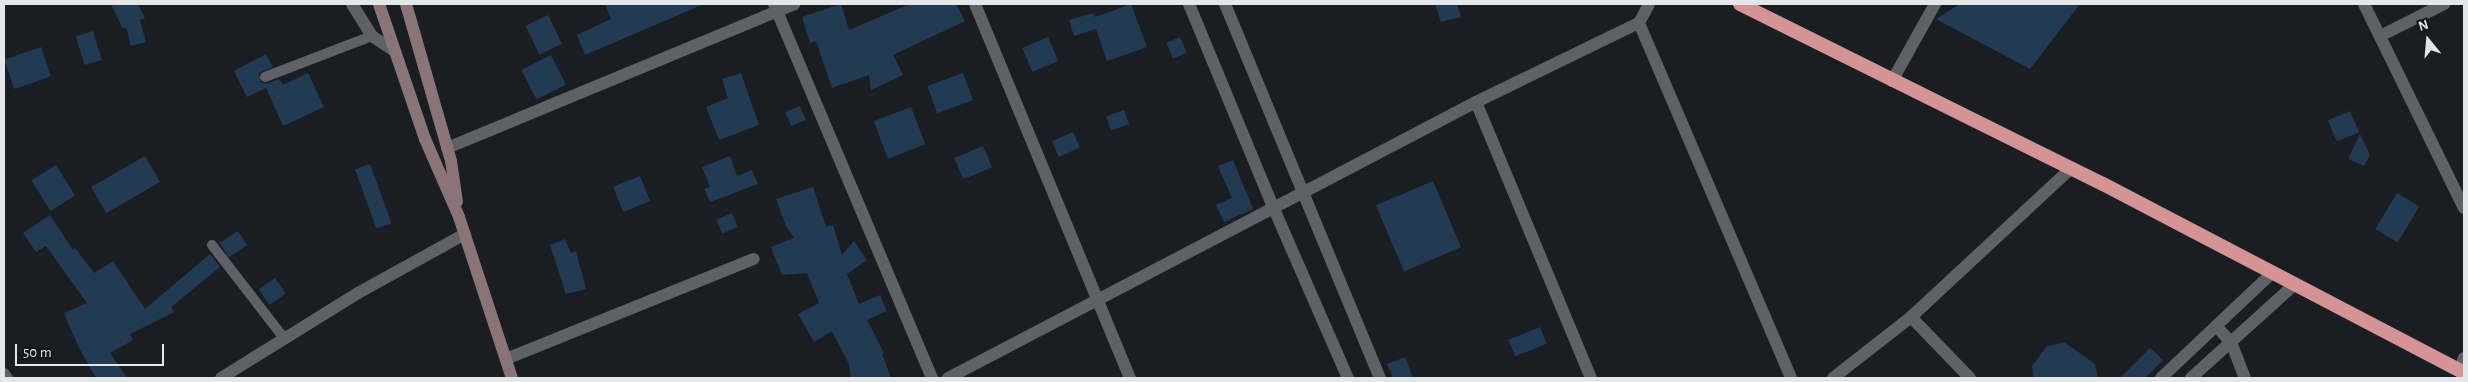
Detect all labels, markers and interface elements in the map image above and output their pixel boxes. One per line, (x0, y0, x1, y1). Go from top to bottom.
north arrow (2403, 15, 2453, 65)
text: N (2417, 18, 2430, 34)
scale bar (18, 334, 166, 366)
text: 50 m (23, 345, 52, 360)

